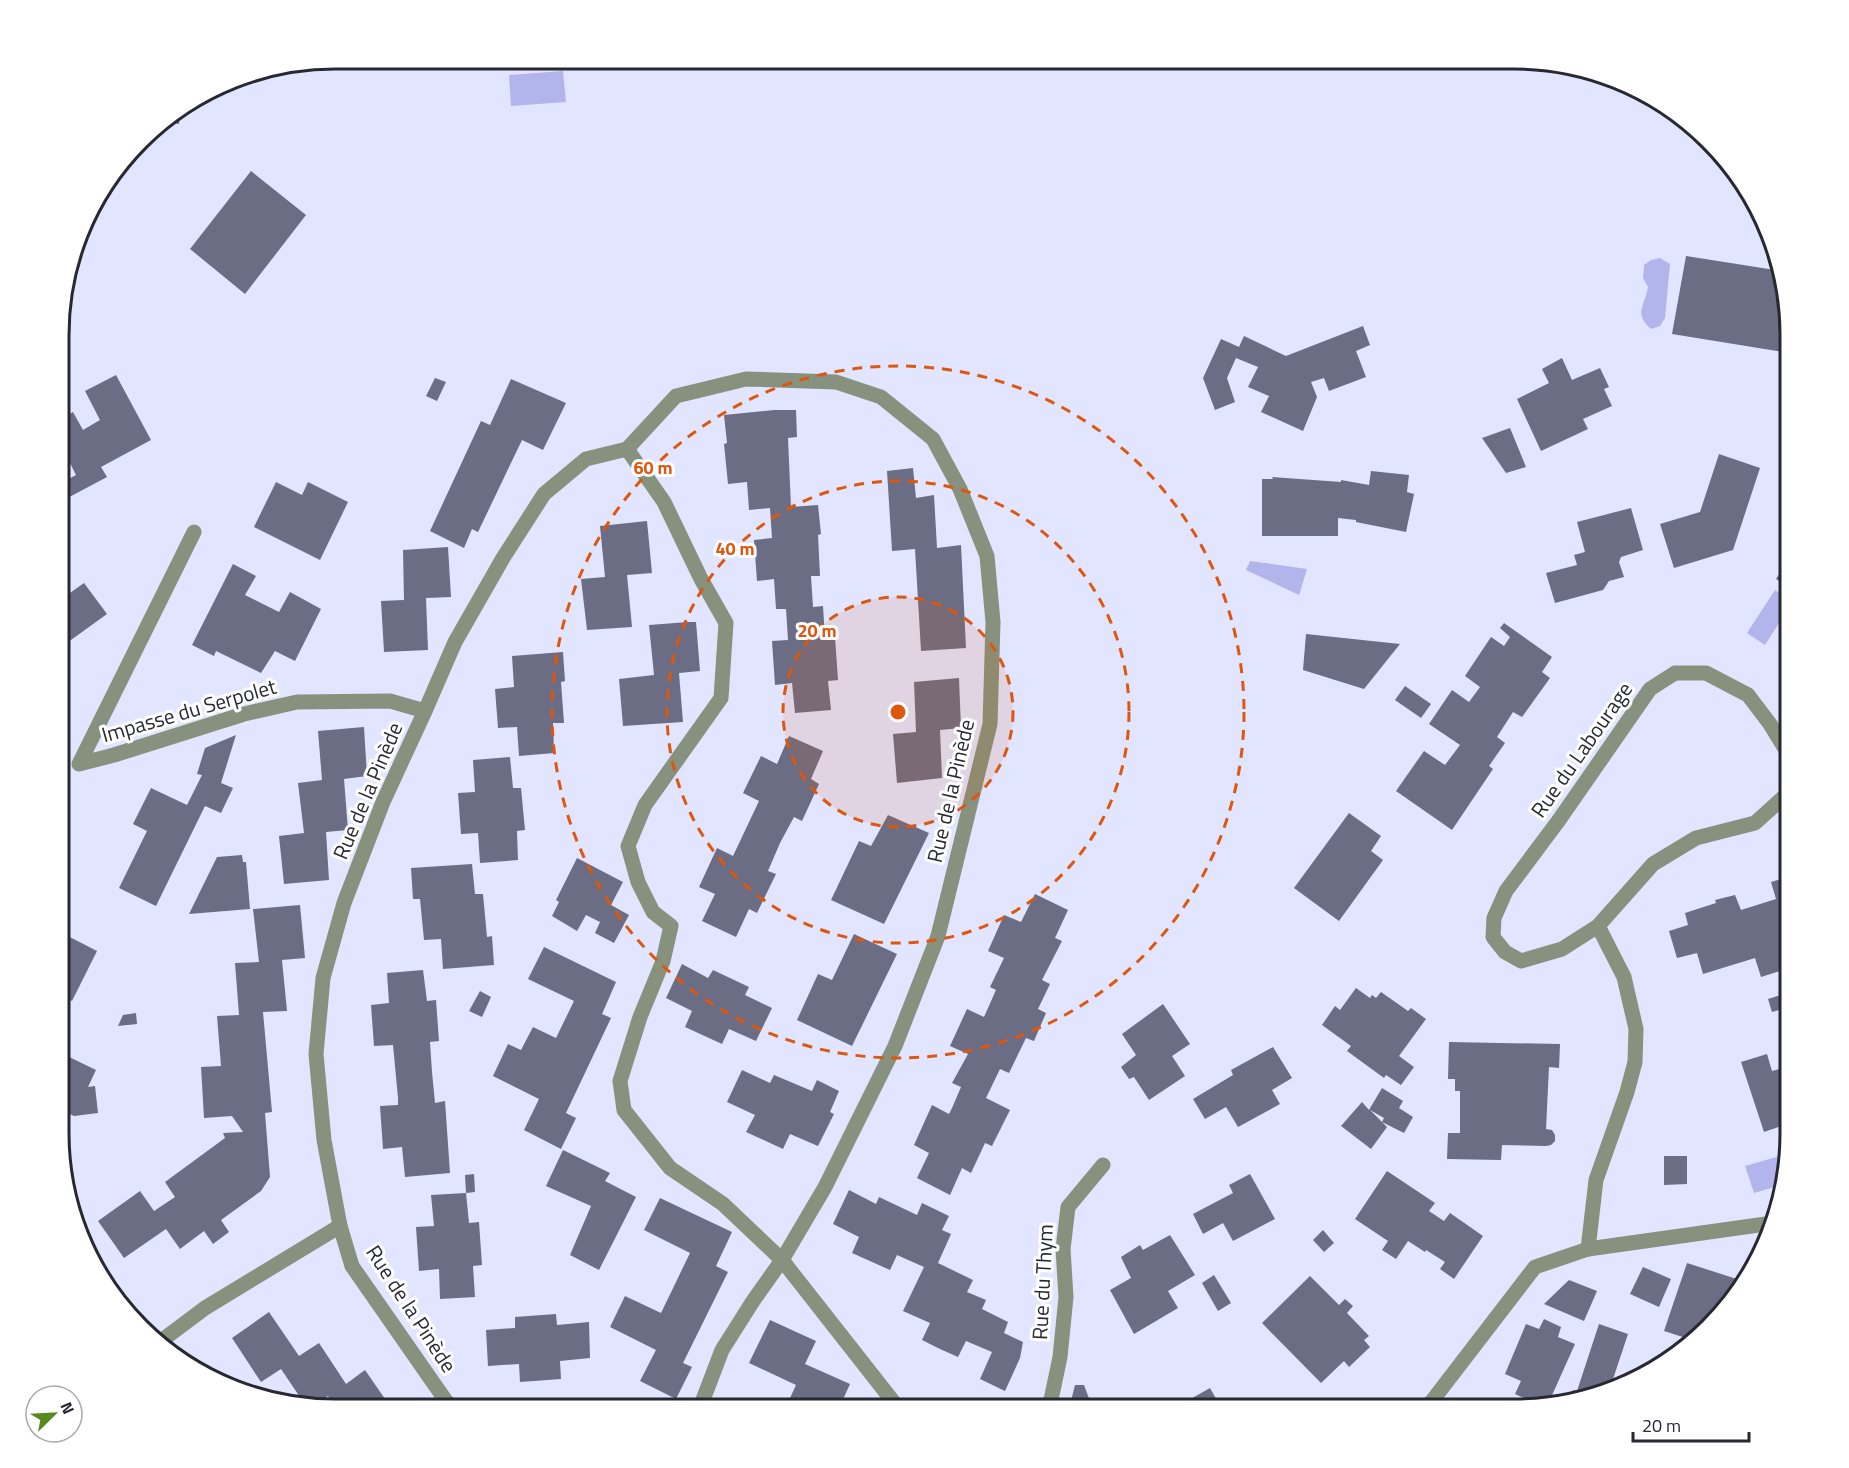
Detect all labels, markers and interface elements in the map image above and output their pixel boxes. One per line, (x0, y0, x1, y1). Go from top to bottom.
text: 60 m (633, 454, 673, 481)
text: 40 m (715, 535, 755, 562)
text: 20 m (797, 617, 837, 644)
street label: Impasse du Serpolet (98, 670, 280, 750)
street label: Rue du Labourage (1522, 675, 1640, 824)
centre of rings (888, 702, 908, 722)
street label: Rue de la Pinède (918, 716, 982, 866)
street label: Rue de la Pinède (324, 717, 410, 864)
street label: Rue du Thym (1023, 1223, 1061, 1341)
street label: Rue de la Pinède (359, 1238, 465, 1378)
north arrow (24, 1384, 84, 1444)
text: N (54, 1398, 81, 1418)
scale bar (1633, 1405, 1748, 1443)
text: 20 m (1642, 1412, 1681, 1439)

